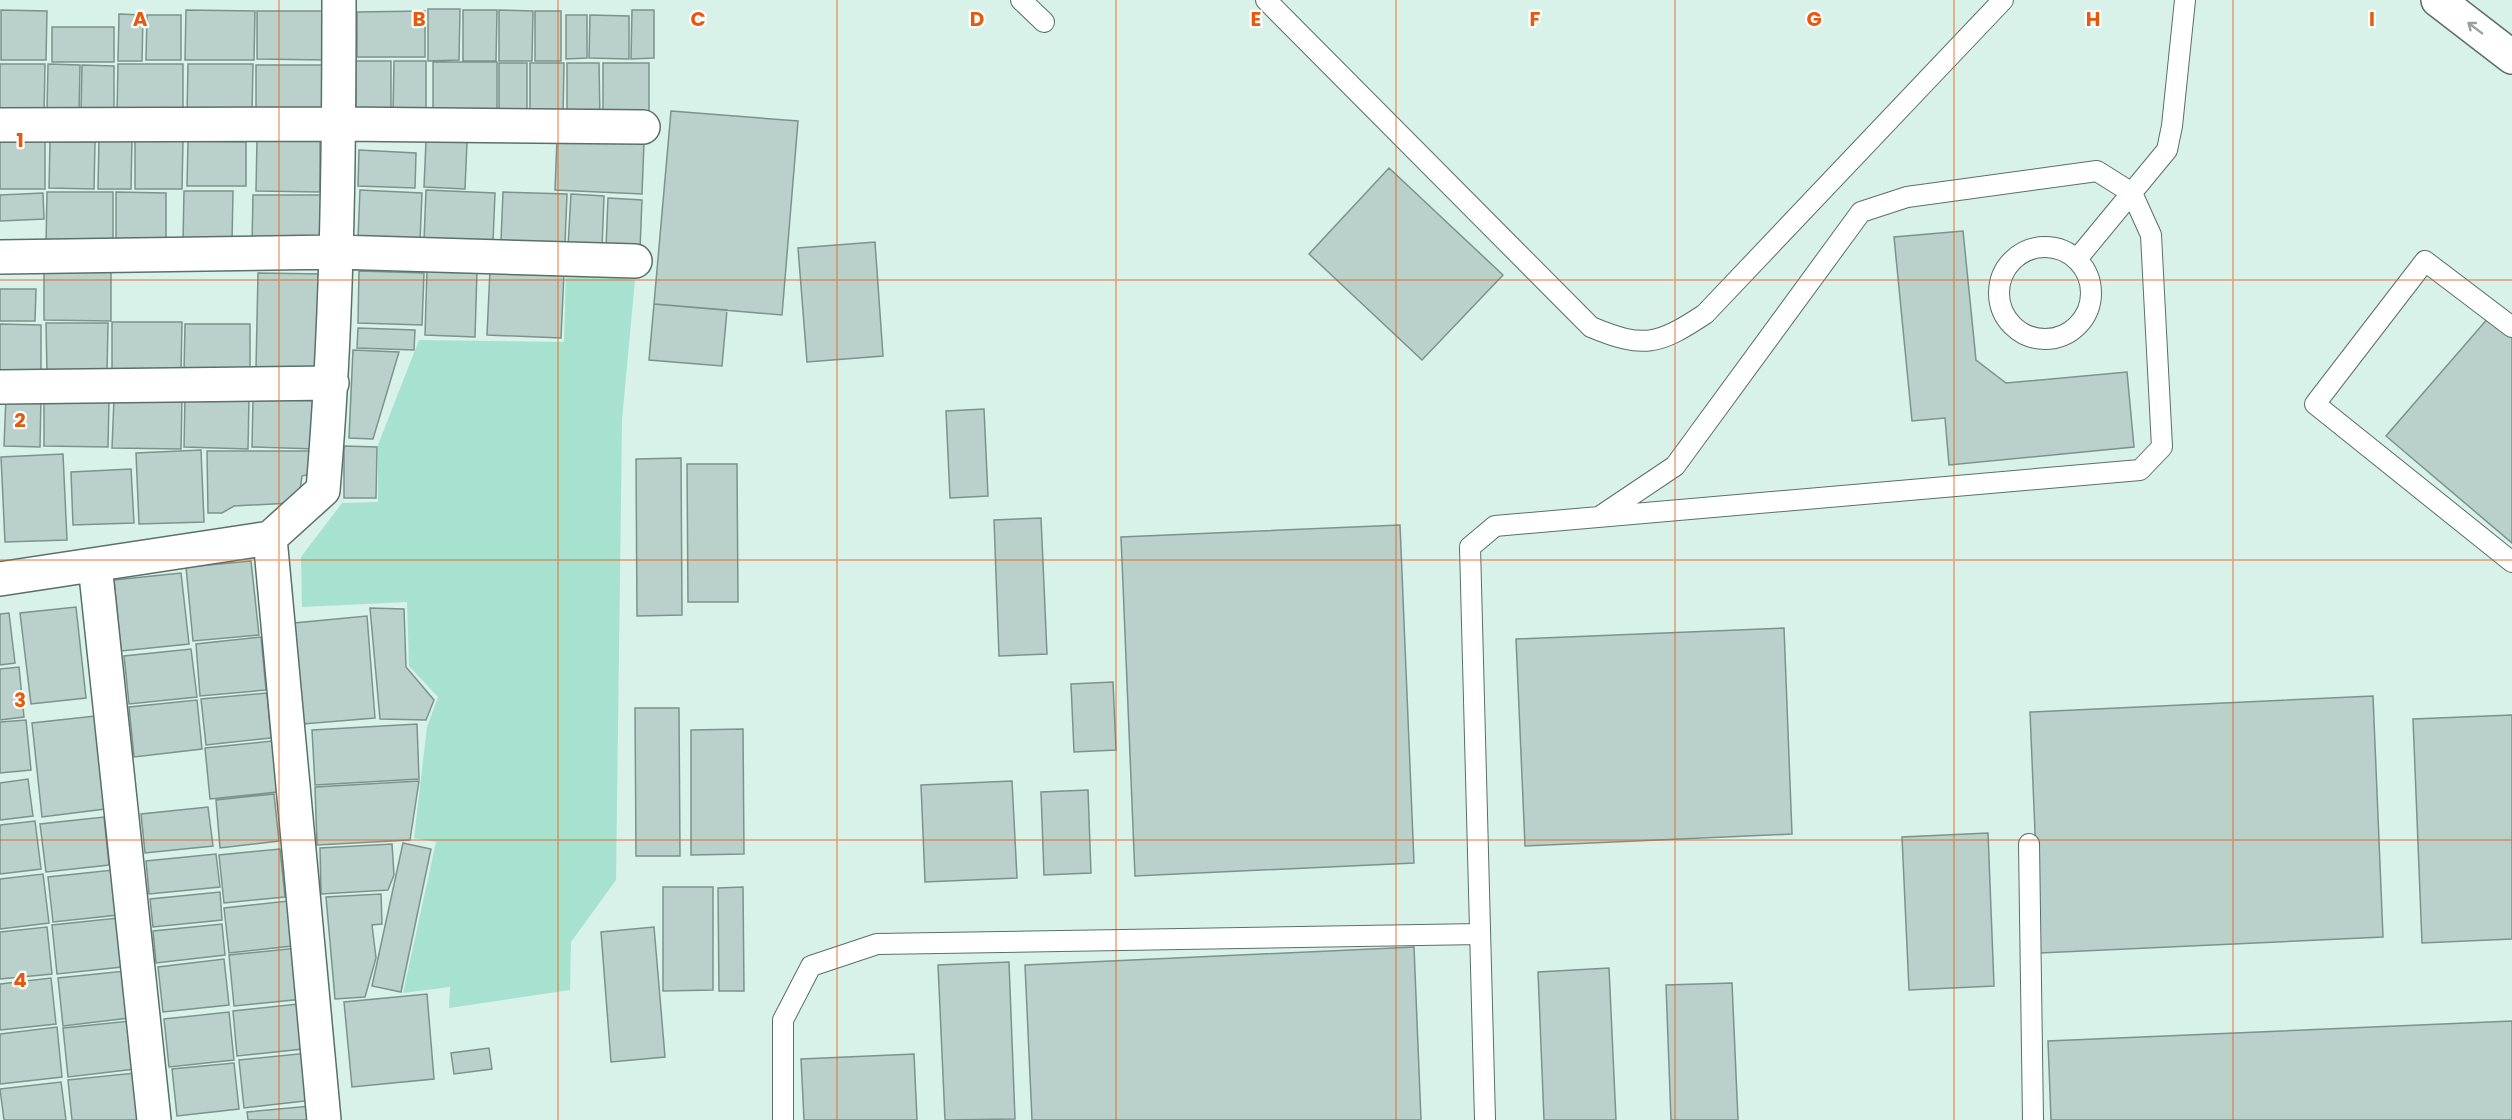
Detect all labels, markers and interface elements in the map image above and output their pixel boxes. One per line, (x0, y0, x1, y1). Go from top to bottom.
text: A (133, 5, 148, 33)
text: B (412, 5, 426, 33)
text: C (690, 5, 706, 33)
text: D (970, 5, 984, 33)
text: E (1251, 5, 1261, 33)
text: F (1530, 5, 1541, 33)
text: G (1806, 5, 1822, 33)
text: H (2086, 5, 2100, 33)
text: I (2369, 5, 2375, 33)
one-way arrow (2467, 22, 2483, 35)
text: 1 (16, 126, 24, 154)
text: 2 (14, 406, 26, 434)
text: 3 (14, 686, 26, 714)
text: 4 (13, 966, 27, 994)

